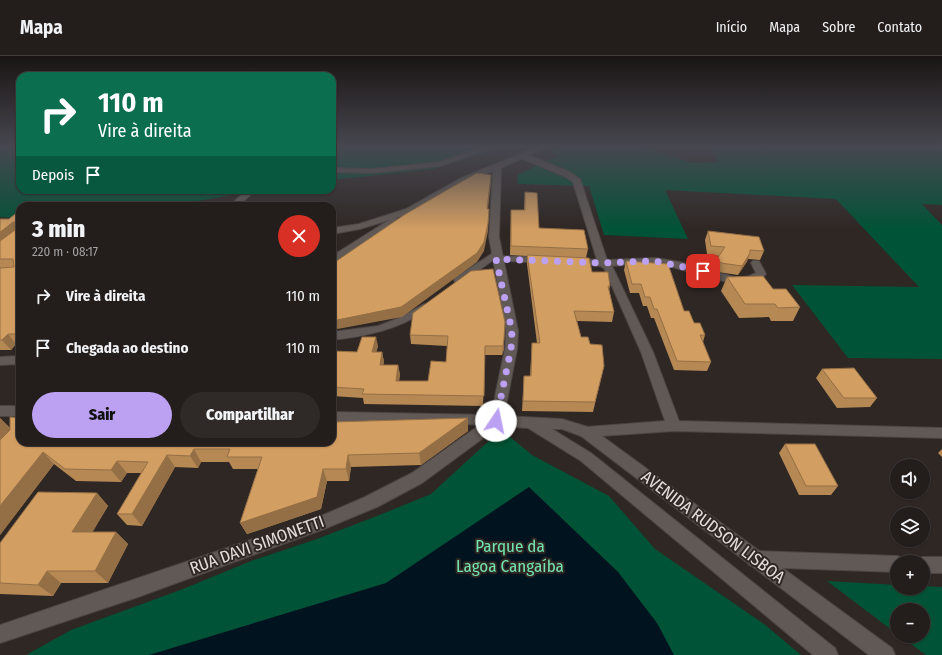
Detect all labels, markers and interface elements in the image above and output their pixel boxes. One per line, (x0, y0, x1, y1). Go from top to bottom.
text: Mapa (20, 16, 63, 39)
text: Início (716, 19, 747, 36)
text: Mapa (769, 19, 800, 36)
text: Sobre (822, 19, 855, 36)
text: Contato (877, 19, 922, 36)
text: 110 m (98, 86, 164, 119)
icon: right (32, 88, 84, 140)
text: Vire à direita (98, 120, 192, 142)
icon: arrive (82, 164, 104, 186)
text: Depois (32, 166, 74, 184)
text: 3 min (32, 215, 85, 243)
button: close (278, 215, 320, 257)
text: 220 m · 08:17 (32, 244, 98, 259)
pin (686, 254, 720, 288)
icon: arrive (692, 260, 714, 282)
icon: right (32, 285, 54, 307)
text: Vire à direita (66, 287, 145, 305)
text: 110 m (286, 287, 320, 305)
icon: arrive (32, 337, 54, 359)
text: Chegada ao destino (66, 339, 188, 357)
text: 110 m (286, 339, 320, 357)
button: Sair (32, 392, 172, 438)
button: Compartilhar (180, 392, 320, 438)
position arrow (475, 400, 517, 442)
map controls (890, 459, 930, 643)
button: sound (890, 459, 930, 499)
street label: AVENIDA RUDSON LISBOA (637, 466, 789, 588)
button: layers (890, 507, 930, 547)
street label: RUA DAVI SIMONETTI (187, 511, 327, 579)
park label: Parque da Lagoa Cangaíba (456, 536, 564, 577)
button: + (890, 555, 930, 595)
button: − (890, 603, 930, 643)

